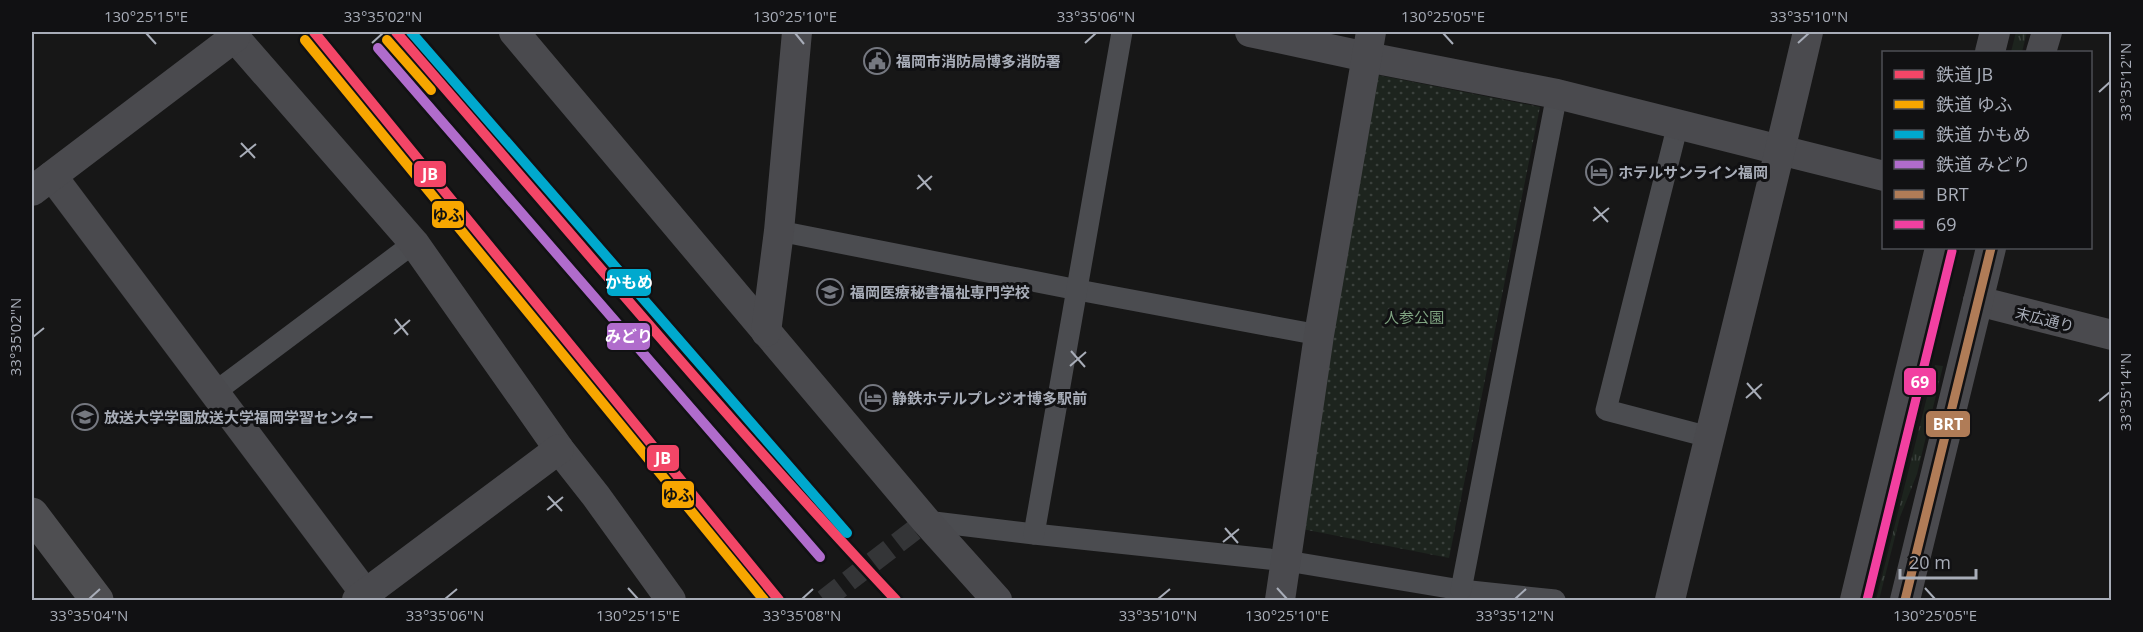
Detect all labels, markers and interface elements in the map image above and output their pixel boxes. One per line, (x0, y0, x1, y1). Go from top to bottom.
text: 130°25'15"E (104, 6, 188, 26)
text: 33°35'02"N (344, 6, 422, 26)
text: 130°25'10"E (753, 6, 837, 26)
text: 33°35'06"N (1057, 6, 1135, 26)
text: 130°25'05"E (1401, 6, 1485, 26)
text: 33°35'10"N (1770, 6, 1848, 26)
text: 33°35'12"N (2115, 43, 2135, 121)
public building icon: 福岡市消防局博多消防署 (862, 46, 892, 76)
place label: 福岡市消防局博多消防署 (895, 51, 1061, 71)
legend (1882, 51, 2092, 249)
text: 鉄道 JB (1936, 62, 1993, 86)
text: 鉄道 ゆふ (1936, 92, 2012, 116)
text: 鉄道 かもめ (1936, 122, 2031, 146)
text: 鉄道 みどり (1936, 152, 2031, 176)
hotel icon: ホテルサンライン福岡 (1584, 157, 1614, 187)
line badge: JB (413, 160, 447, 188)
place label: ホテルサンライン福岡 (1618, 162, 1768, 182)
text: JB (420, 163, 438, 185)
text: BRT (1936, 182, 1969, 206)
line badge: ゆふ (431, 200, 465, 229)
text: ゆふ (432, 204, 464, 226)
text: 69 (1936, 212, 1957, 236)
line badge: かもめ (606, 268, 652, 297)
text: かもめ (605, 271, 653, 293)
school or university icon: 福岡医療秘書福祉専門学校 (815, 277, 845, 307)
place label: 福岡医療秘書福祉専門学校 (849, 282, 1030, 302)
text: 33°35'02"N (5, 298, 25, 376)
street label: 末広通り (2013, 302, 2077, 336)
park label: 人参公園 (1384, 307, 1444, 327)
line badge: みどり (606, 322, 651, 351)
text: みどり (605, 325, 653, 347)
text: 33°35'14"N (2115, 353, 2135, 431)
line badge: 69 (1903, 367, 1937, 396)
text: 69 (1911, 371, 1929, 393)
hotel icon: 静鉄ホテルプレジオ博多駅前 (858, 383, 888, 413)
place label: 静鉄ホテルプレジオ博多駅前 (892, 388, 1087, 408)
school or university icon: 放送大学学園放送大学福岡学習センター (70, 402, 100, 432)
place label: 放送大学学園放送大学福岡学習センター (104, 407, 374, 427)
line badge: BRT (1925, 410, 1971, 438)
text: BRT (1933, 413, 1963, 435)
line badge: JB (646, 444, 680, 472)
text: JB (653, 447, 671, 469)
line badge: ゆふ (661, 480, 695, 509)
text: ゆふ (662, 484, 694, 506)
scale bar (1900, 542, 1976, 580)
text: 20 m (1909, 550, 1951, 574)
text: 33°35'04"N (50, 605, 128, 625)
text: 33°35'06"N (406, 605, 484, 625)
text: 130°25'15"E (596, 605, 680, 625)
text: 33°35'08"N (763, 605, 841, 625)
text: 33°35'10"N (1119, 605, 1197, 625)
text: 130°25'10"E (1245, 605, 1329, 625)
text: 33°35'12"N (1476, 605, 1554, 625)
text: 130°25'05"E (1893, 605, 1977, 625)

